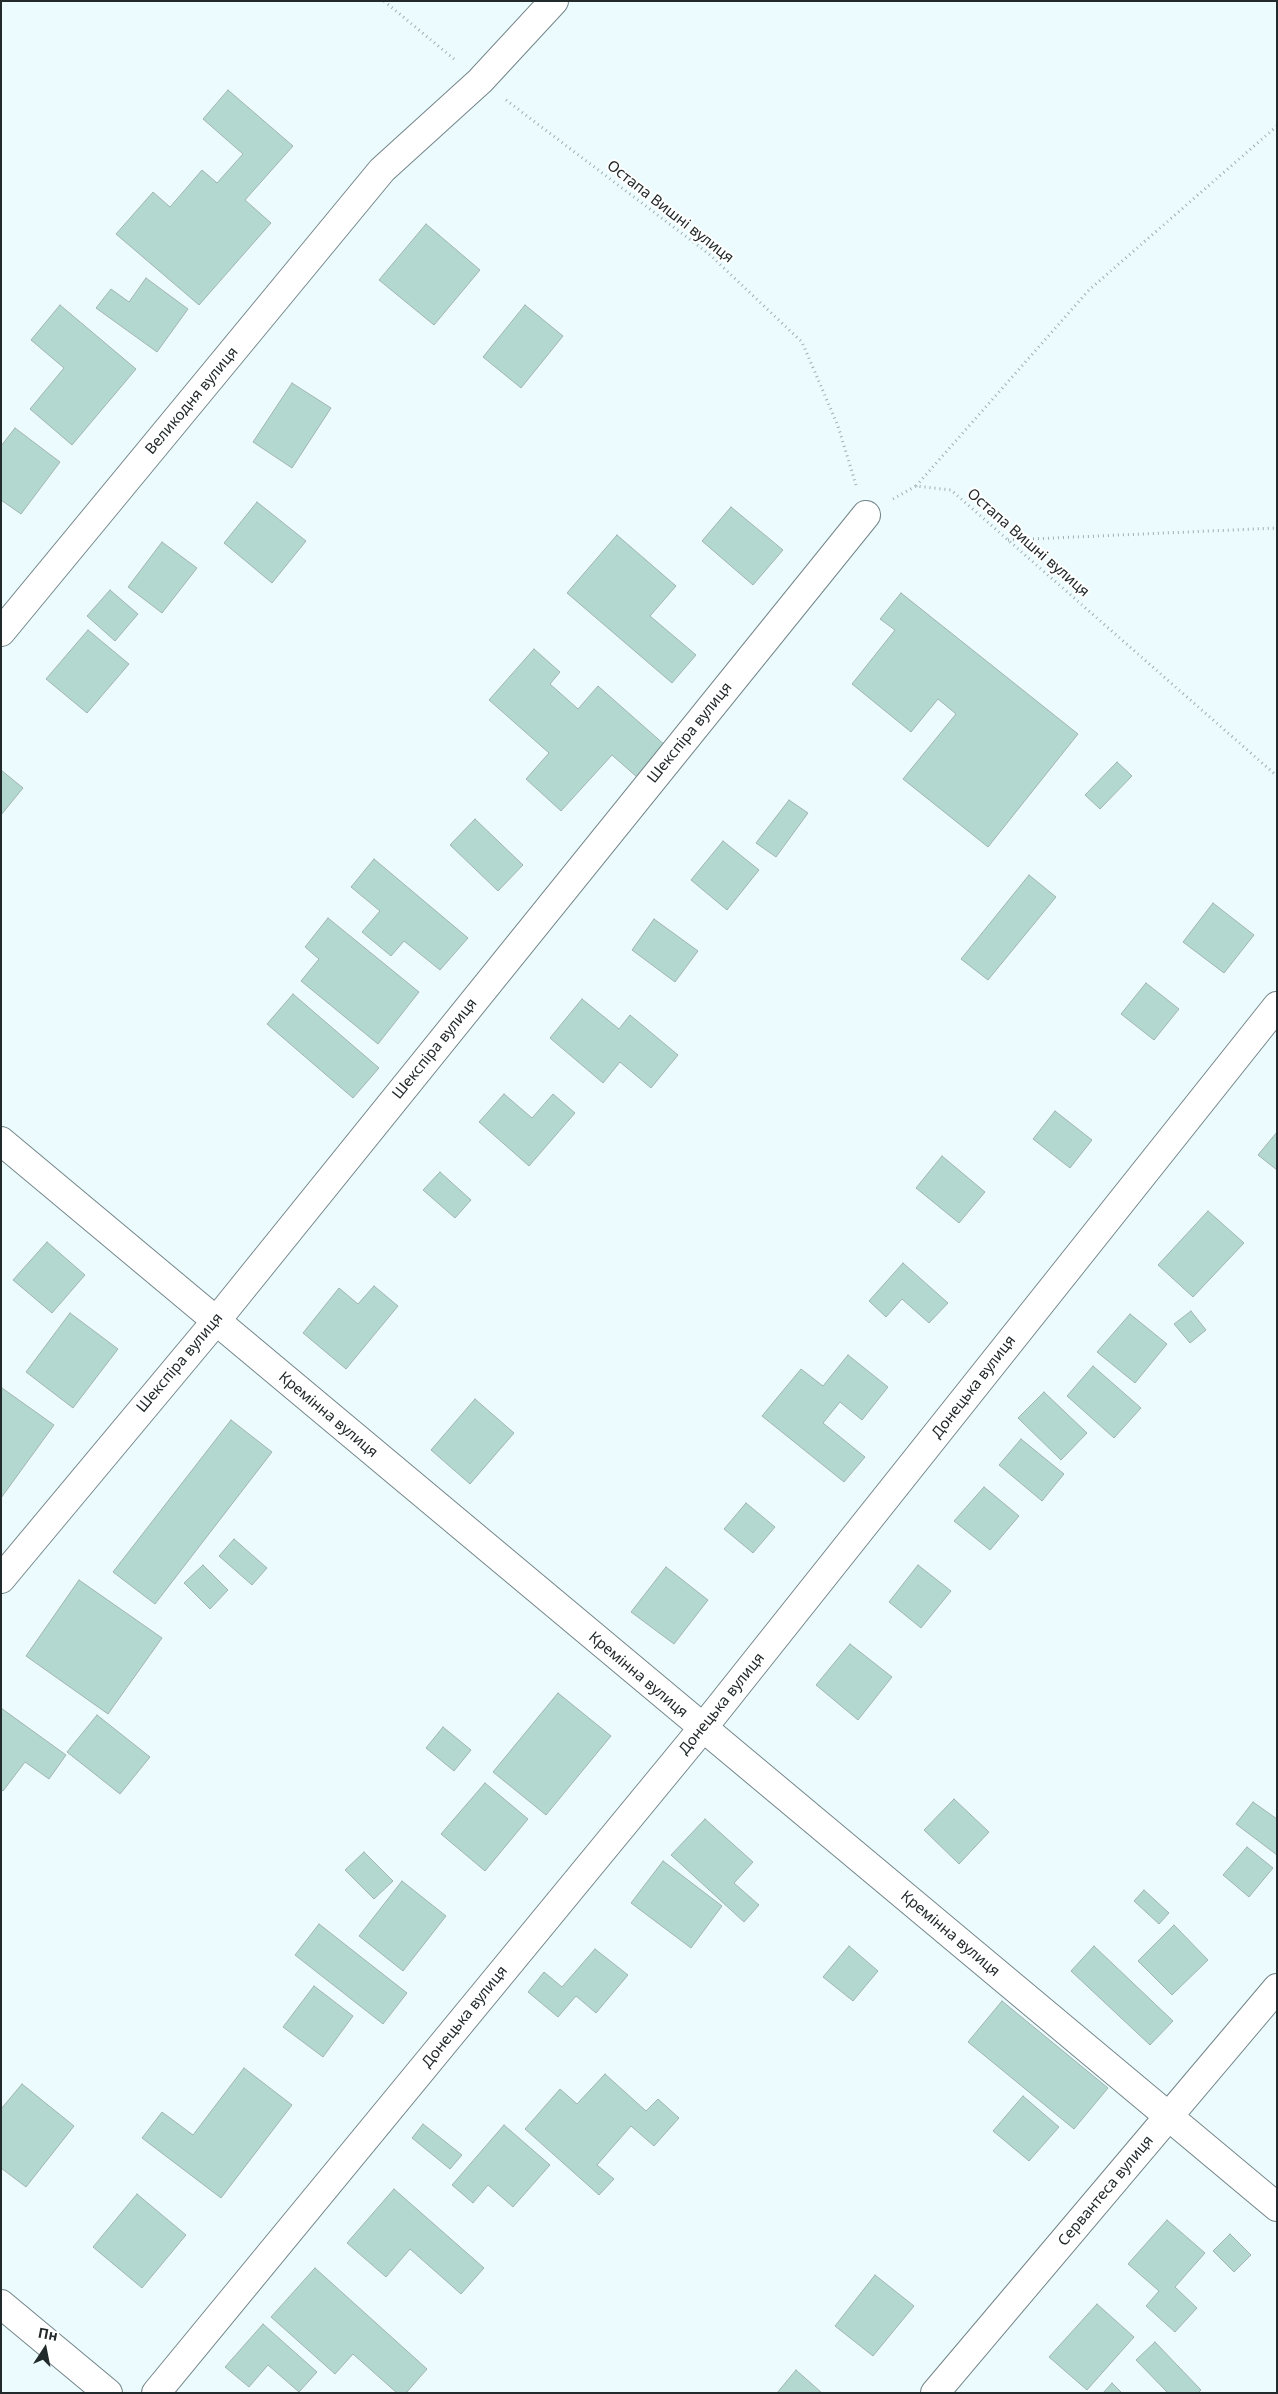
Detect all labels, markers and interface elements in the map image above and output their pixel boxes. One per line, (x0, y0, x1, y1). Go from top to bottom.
street label: Остапа Вишні вулиця (603, 157, 737, 267)
street label: Великодня вулиця (142, 344, 242, 458)
street label: Остапа Вишні вулиця (963, 485, 1093, 601)
street label: Шекспіра вулиця (644, 679, 736, 787)
street label: Шекспіра вулиця (389, 995, 481, 1103)
street label: Шекспіра вулиця (133, 1310, 227, 1416)
street label: Донецька вулиця (928, 1332, 1020, 1442)
street label: Кремінна вулиця (275, 1368, 381, 1462)
street label: Кремінна вулиця (585, 1628, 691, 1722)
street label: Донецька вулиця (675, 1649, 769, 1759)
street label: Кремінна вулиця (897, 1887, 1003, 1981)
street label: Донецька вулиця (418, 1962, 512, 2072)
street label: Сервантеса вулиця (1054, 2132, 1158, 2250)
text: Пн (36, 2323, 60, 2345)
north arrow (20, 2324, 70, 2374)

